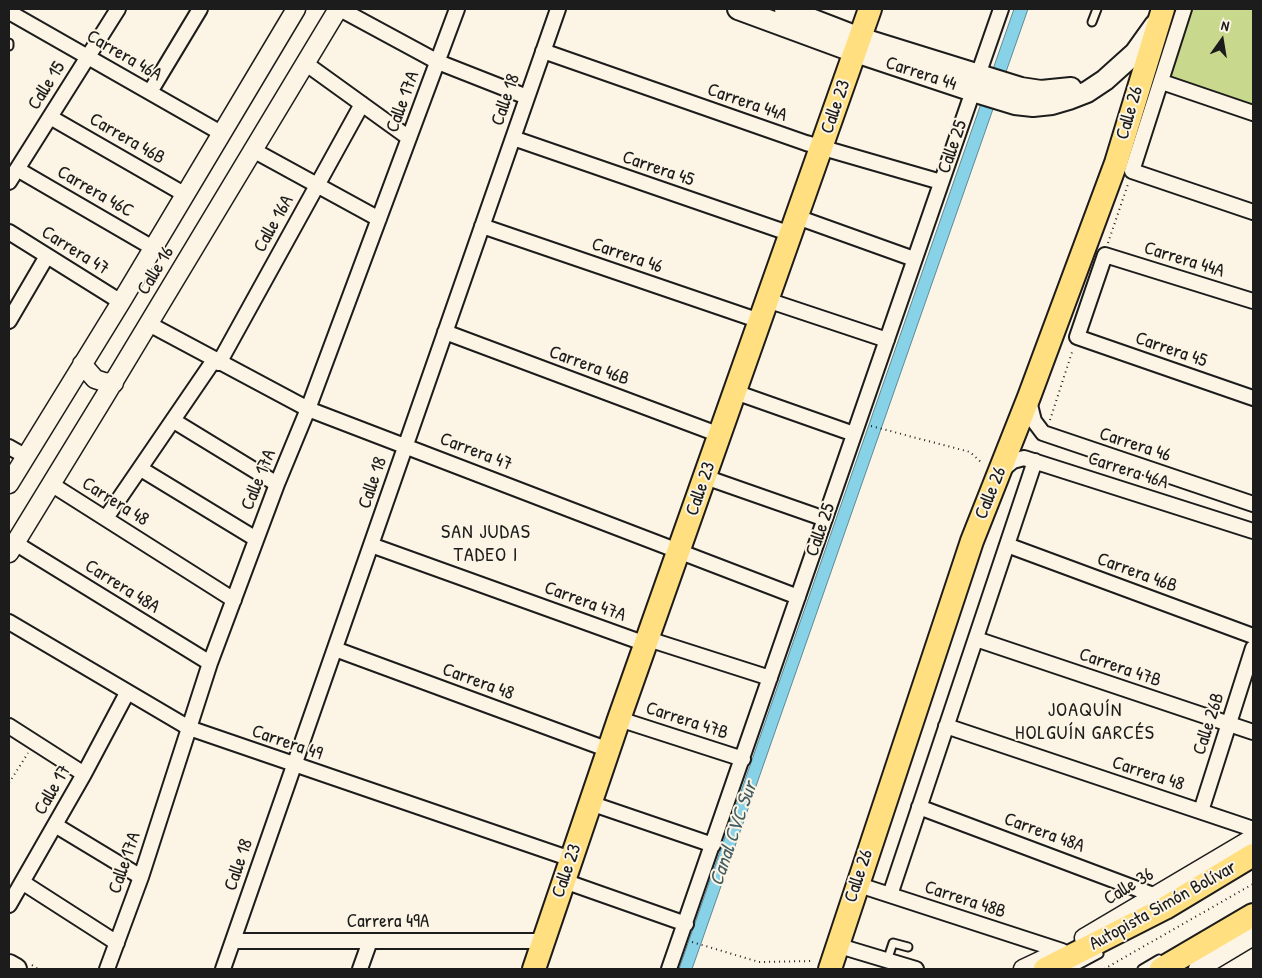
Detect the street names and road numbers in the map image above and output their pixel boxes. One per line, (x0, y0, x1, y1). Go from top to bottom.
street label: Carrera 46A (82, 25, 166, 87)
street label: Carrera 44 (883, 52, 959, 96)
street label: Calle 15 (23, 58, 71, 114)
street label: Calle 17A (381, 68, 425, 136)
street label: Calle 18 (487, 71, 525, 129)
street label: Calle 23 (816, 77, 856, 137)
street label: Carrera 44A (704, 79, 790, 127)
street label: Calle 26 (1112, 84, 1148, 142)
street label: Carrera 46B (85, 108, 169, 170)
street label: Calle 25 (933, 117, 973, 177)
street label: Carrera 45 (619, 146, 697, 192)
street label: Carrera 46C (53, 161, 137, 223)
street label: Calle 16A (249, 191, 299, 257)
street label: Carrera 47 (37, 221, 113, 281)
street label: Carrera 46 (588, 233, 666, 279)
street label: Carrera 44A (1141, 237, 1227, 283)
street label: Calle 16 (133, 243, 179, 299)
street label: Carrera 45 (1132, 327, 1210, 373)
street label: Carrera 46B (546, 341, 632, 391)
street label: Carrera 46 (1096, 423, 1174, 467)
street label: Carrera 47 (437, 428, 515, 476)
street label: Calle 17A (237, 446, 281, 514)
street label: Carrera 46A (1085, 447, 1171, 495)
street label: Calle 18 (354, 454, 392, 512)
street label: Calle 23 (681, 459, 721, 519)
street label: Calle 26 (970, 463, 1012, 523)
street label: Carrera 48 (77, 473, 153, 531)
street label: Calle 25 (801, 500, 841, 560)
street label: Carrera 46B (1094, 548, 1180, 598)
street label: Carrera 48A (80, 555, 164, 619)
street label: Carrera 47A (541, 577, 629, 627)
street label: Carrera 47B (1076, 643, 1164, 693)
street label: Carrera 48 (439, 659, 517, 705)
street label: Calle 26B (1188, 690, 1230, 758)
street label: Carrera 47B (643, 697, 731, 745)
street label: Carrera 49 (249, 720, 325, 766)
street label: Carrera 48 (1109, 752, 1187, 796)
street label: Calle 17 (30, 761, 76, 819)
street label: Carrera 48A (1001, 808, 1087, 858)
street label: Calle 17A (104, 829, 146, 897)
street label: Calle 18 (220, 836, 258, 894)
street label: Calle 23 (547, 841, 587, 901)
street label: Calle 26 (840, 847, 878, 905)
street label: Autopista Simón Bolívar (1085, 856, 1241, 956)
street label: Calle 36 (1100, 863, 1158, 911)
street label: Carrera 48B (921, 876, 1009, 924)
street label: Carrera 49A (347, 911, 429, 933)

